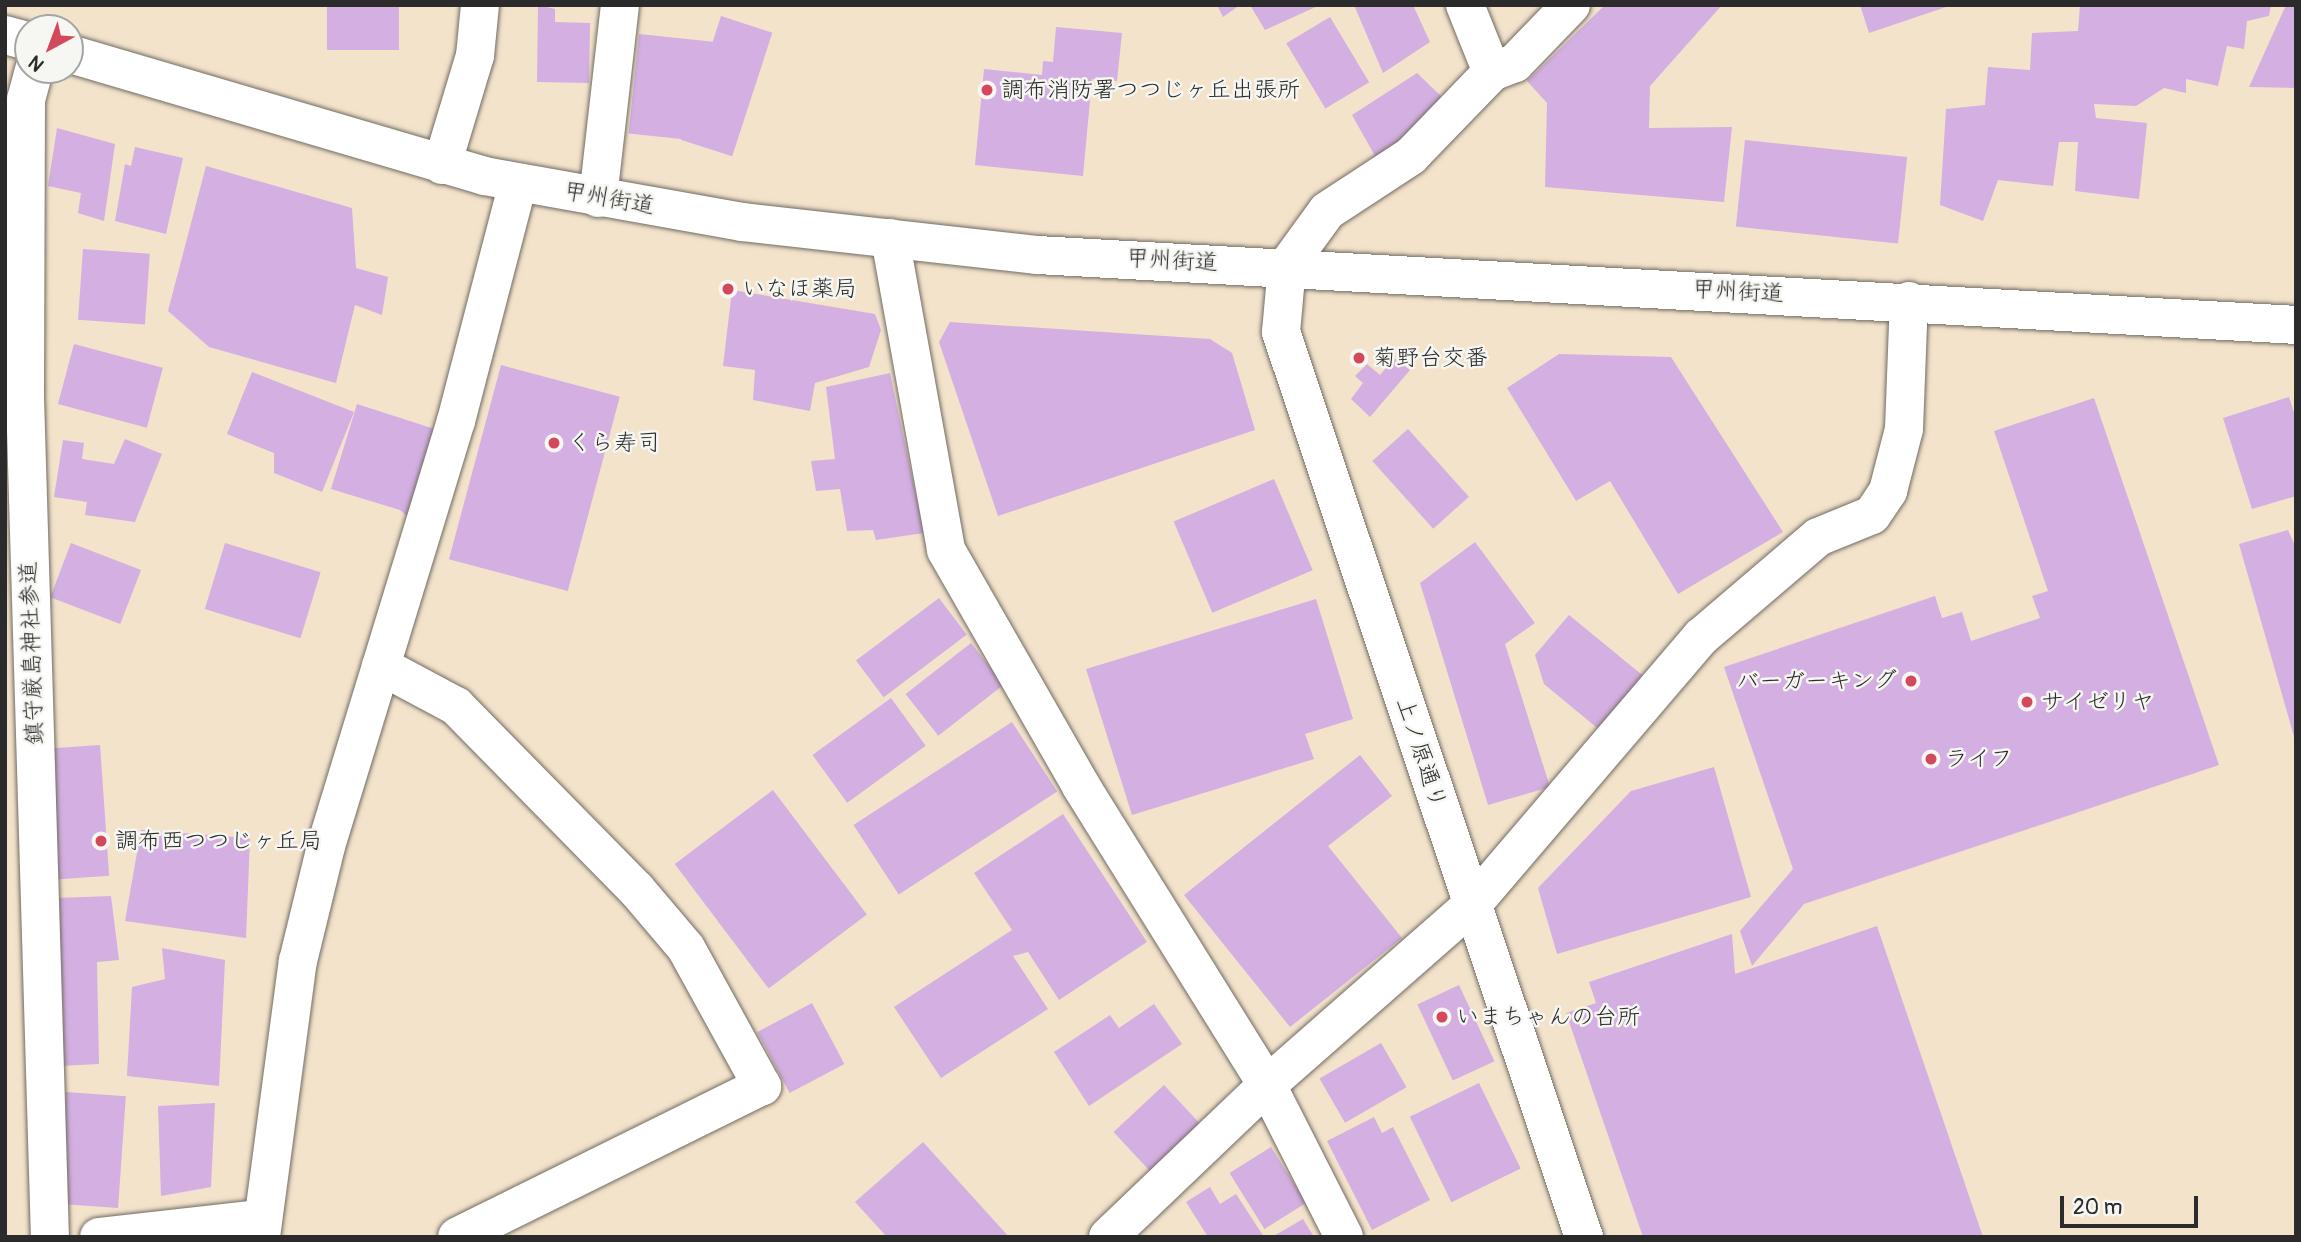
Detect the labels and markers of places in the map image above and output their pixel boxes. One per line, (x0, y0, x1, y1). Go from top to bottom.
place label: 調布消防署つつじヶ丘出張所 (1001, 76, 1300, 104)
marker: 調布消防署つつじヶ丘出張所 (979, 82, 995, 98)
place label: いなほ薬局 (742, 275, 857, 303)
marker: いなほ薬局 (720, 281, 736, 297)
place label: 菊野台交番 (1373, 344, 1488, 372)
marker: 菊野台交番 (1351, 350, 1367, 366)
place label: くら寿司 (568, 429, 660, 457)
marker: くら寿司 (546, 435, 562, 451)
place label: バーガーキング (1736, 667, 1897, 695)
marker: バーガーキング (1903, 673, 1919, 689)
place label: サイゼリヤ (2041, 688, 2156, 716)
marker: サイゼリヤ (2019, 694, 2035, 710)
place label: ライフ (1945, 745, 2014, 773)
marker: ライフ (1923, 751, 1939, 767)
place label: 調布西つつじヶ丘局 (115, 827, 322, 855)
marker: 調布西つつじヶ丘局 (93, 833, 109, 849)
place label: いまちゃんの台所 (1456, 1003, 1640, 1031)
marker: いまちゃんの台所 (1434, 1009, 1450, 1025)

